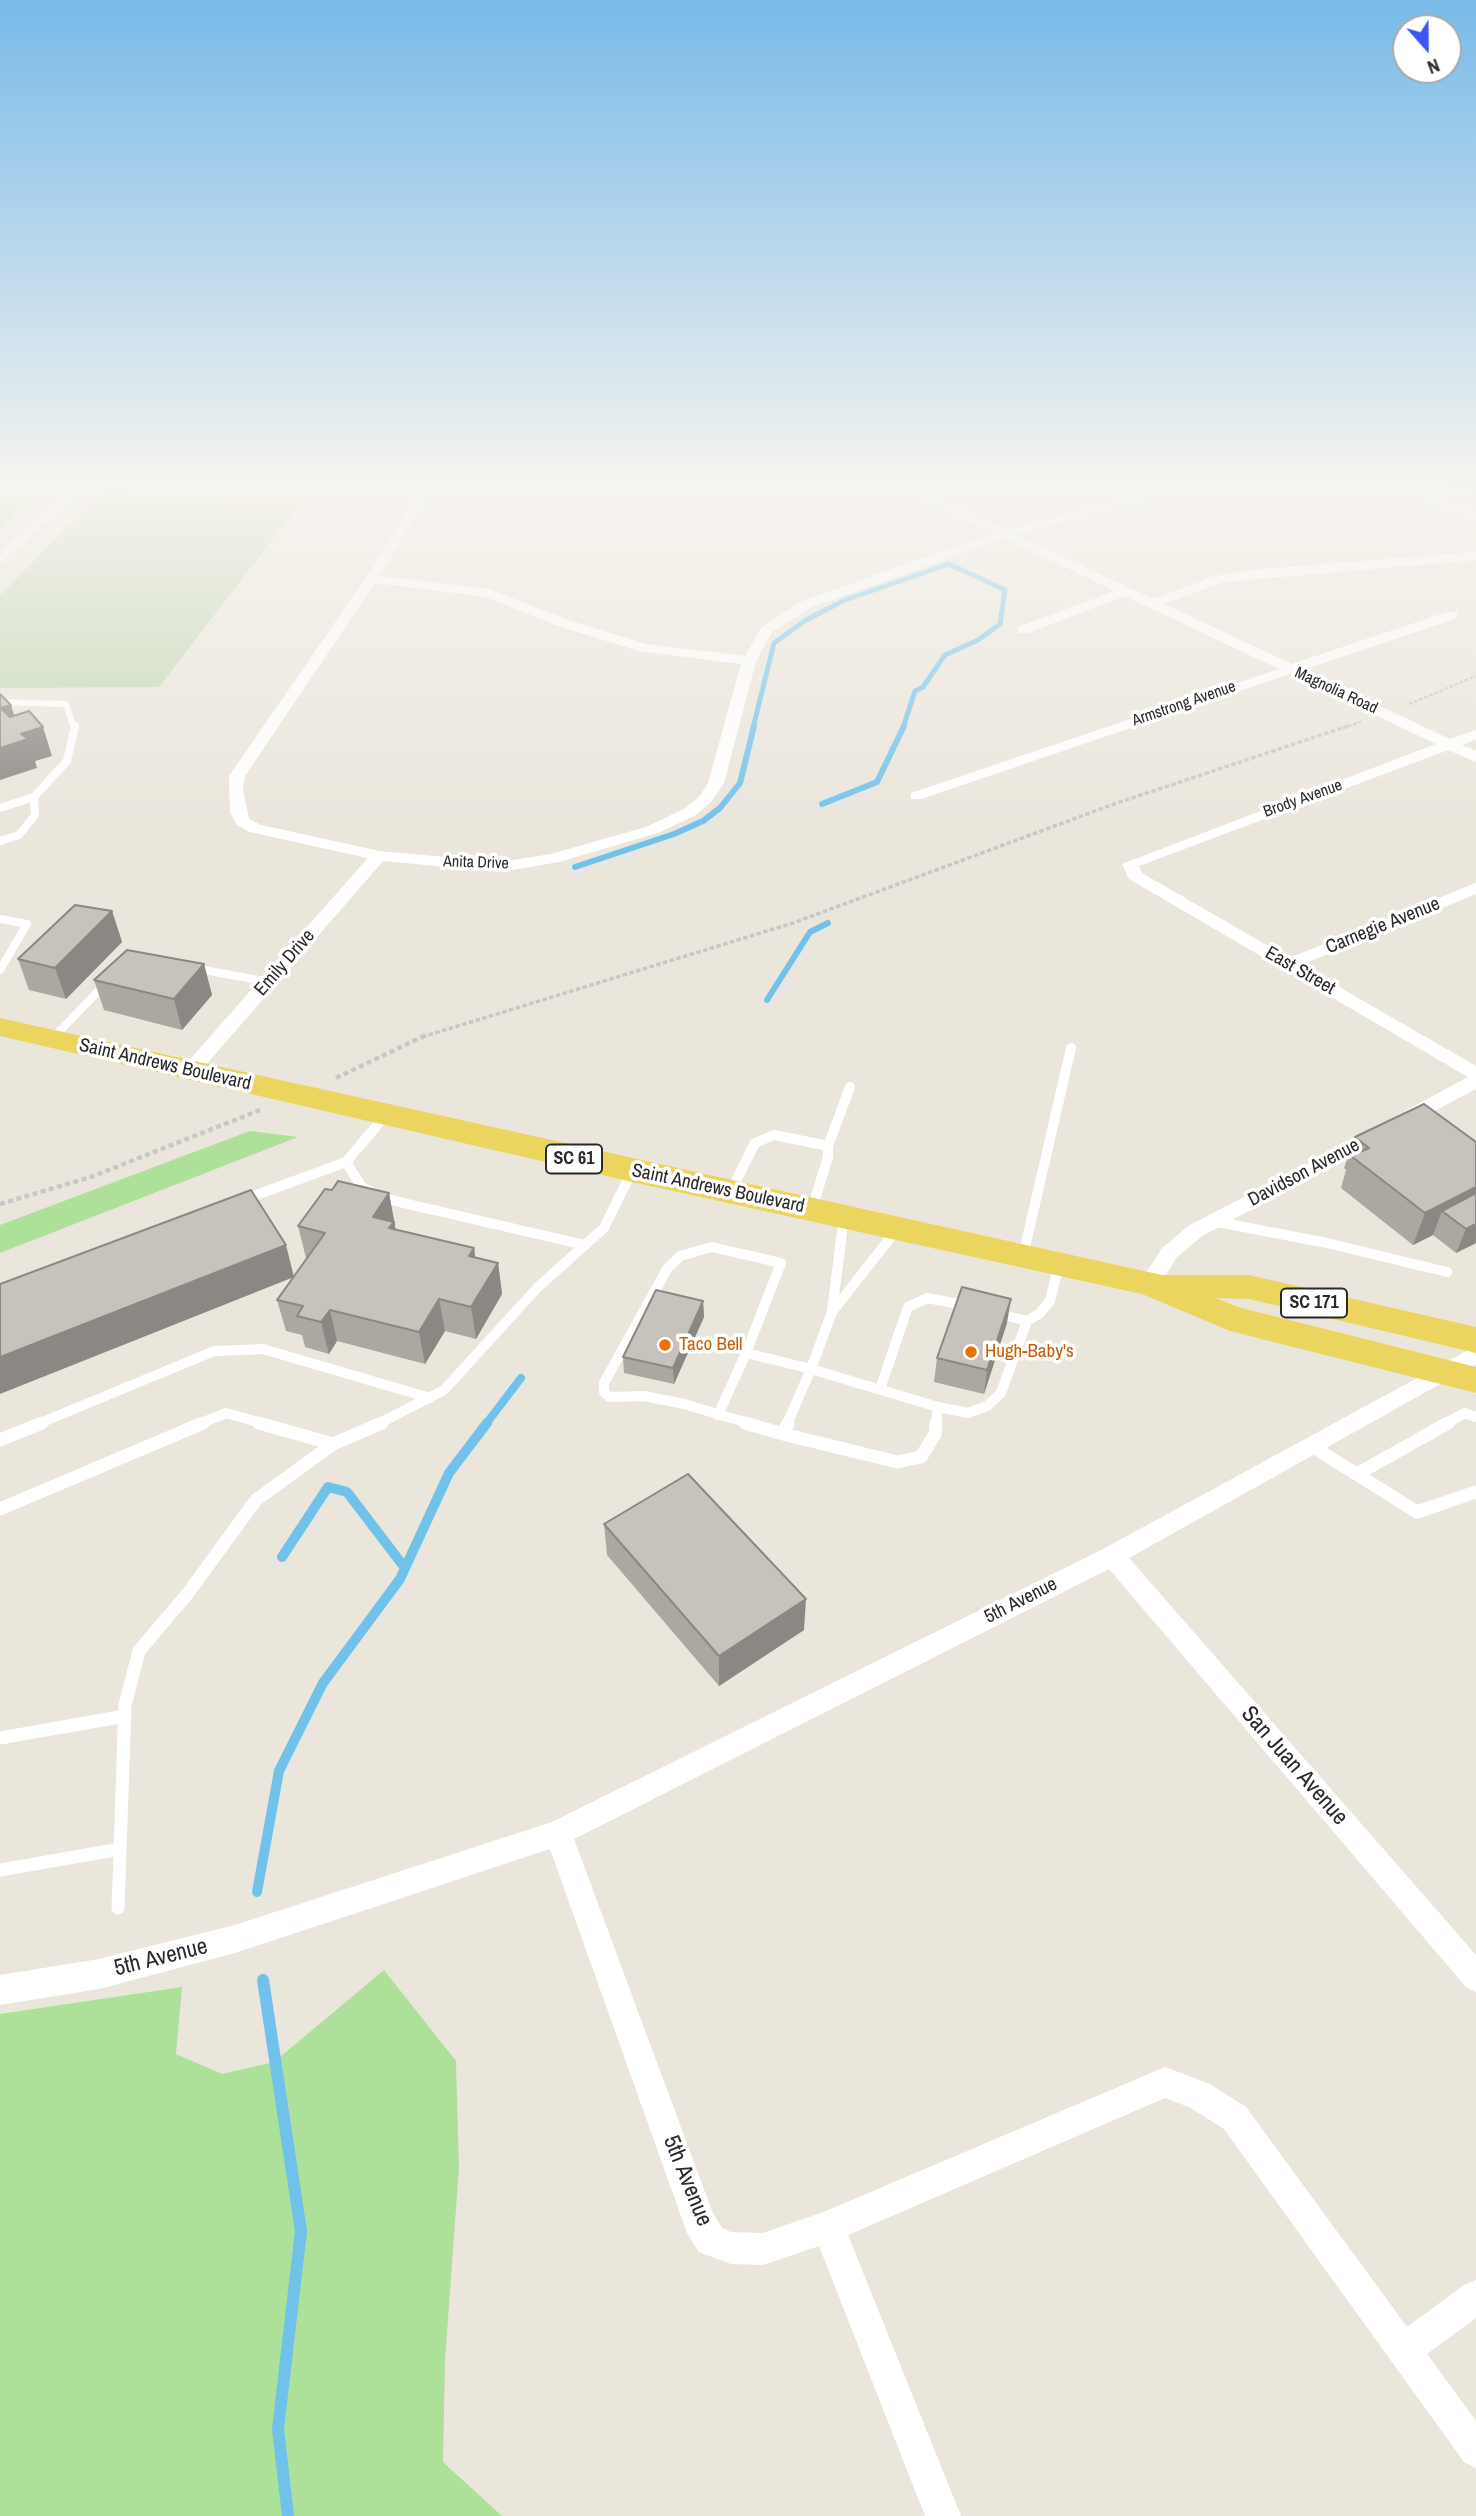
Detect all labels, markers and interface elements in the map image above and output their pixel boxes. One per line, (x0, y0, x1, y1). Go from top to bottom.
north arrow (1392, 14, 1462, 84)
text: N (1424, 53, 1444, 81)
street label: Magnolia Road (1292, 663, 1380, 719)
street label: Armstrong Avenue (1130, 677, 1238, 731)
street label: Brody Avenue (1261, 776, 1345, 822)
street label: Anita Drive (443, 852, 509, 874)
street label: Carnegie Avenue (1323, 893, 1443, 959)
street label: Emily Drive (250, 925, 320, 1001)
street label: East Street (1261, 942, 1339, 1000)
street label: Saint Andrews Boulevard (77, 1034, 253, 1096)
street label: Davidson Avenue (1244, 1134, 1364, 1212)
road number: SC 61 (546, 1144, 602, 1174)
street label: Saint Andrews Boulevard (630, 1160, 806, 1218)
road number: SC 171 (1281, 1288, 1347, 1318)
place label: Taco Bell (679, 1334, 743, 1356)
marker: Taco Bell (657, 1337, 673, 1353)
place label: Hugh-Baby's (985, 1341, 1074, 1363)
marker: Hugh-Baby's (963, 1344, 979, 1360)
street label: 5th Avenue (981, 1573, 1061, 1629)
street label: San Juan Avenue (1235, 1701, 1353, 1831)
street label: 5th Avenue (112, 1933, 210, 1983)
street label: 5th Avenue (656, 2132, 718, 2230)

